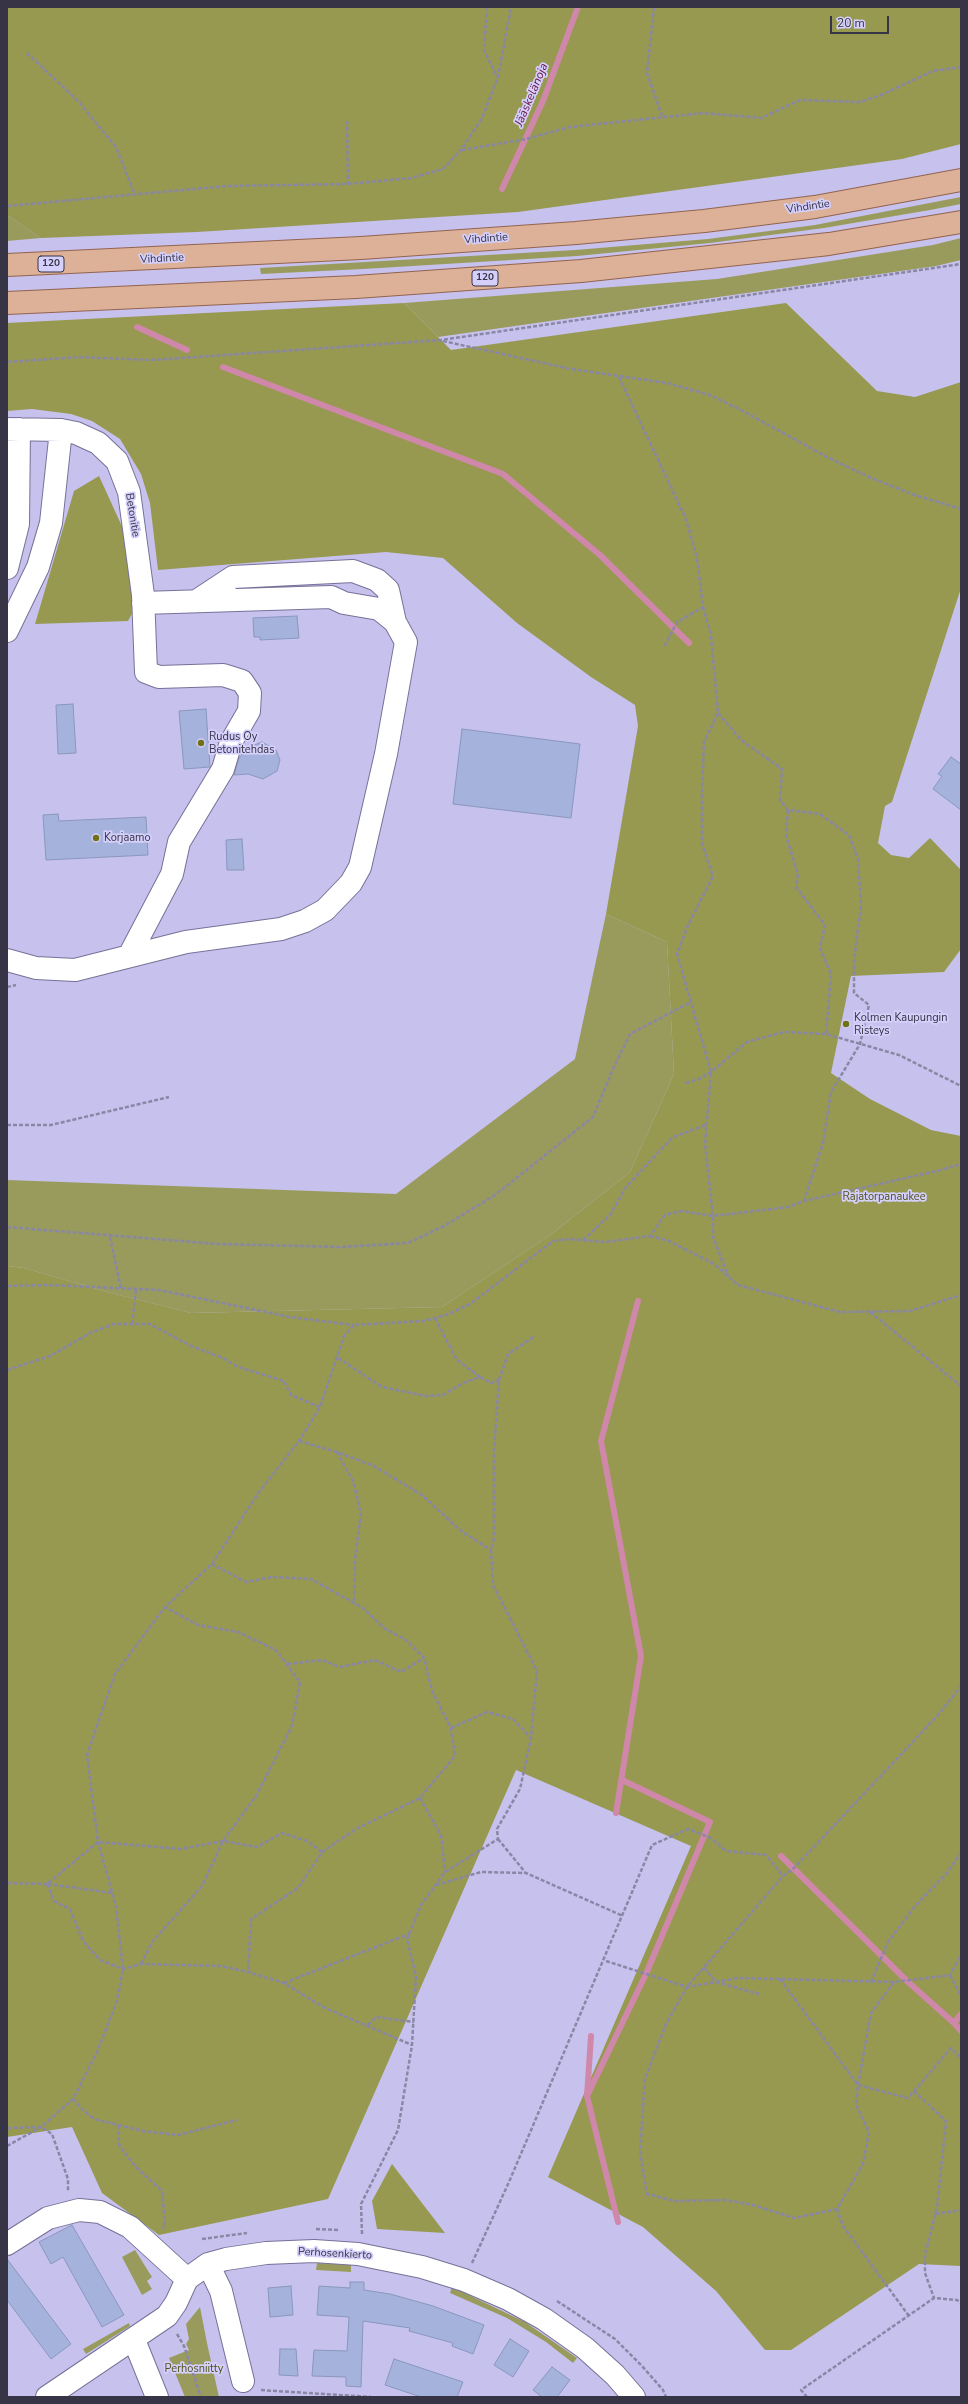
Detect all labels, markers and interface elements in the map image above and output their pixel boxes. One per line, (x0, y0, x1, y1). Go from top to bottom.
scale bar (832, 8, 891, 34)
text: 20 m (837, 15, 865, 31)
water label: Jääskelänoja (512, 61, 552, 129)
street label: Vihdintie (785, 197, 831, 217)
street label: Vihdintie (464, 231, 508, 247)
street label: Vihdintie (140, 251, 184, 267)
road number: 120 (38, 256, 64, 272)
road number: 120 (472, 270, 498, 286)
street label: Betonitie (122, 492, 142, 538)
place label: Rudus Oy Betonitehdas (209, 730, 274, 756)
marker: Rudus Oy Betonitehdas (196, 738, 206, 748)
place label: Korjaamo (104, 831, 151, 845)
marker: Korjaamo (91, 833, 101, 843)
place label: Kolmen Kaupungin Risteys (854, 1011, 947, 1037)
marker: Kolmen Kaupungin Risteys (841, 1019, 851, 1029)
park label: Rajatorpanaukee (842, 1190, 926, 1204)
street label: Perhosenkierto (298, 2245, 372, 2263)
park label: Perhosniitty (165, 2362, 223, 2376)

